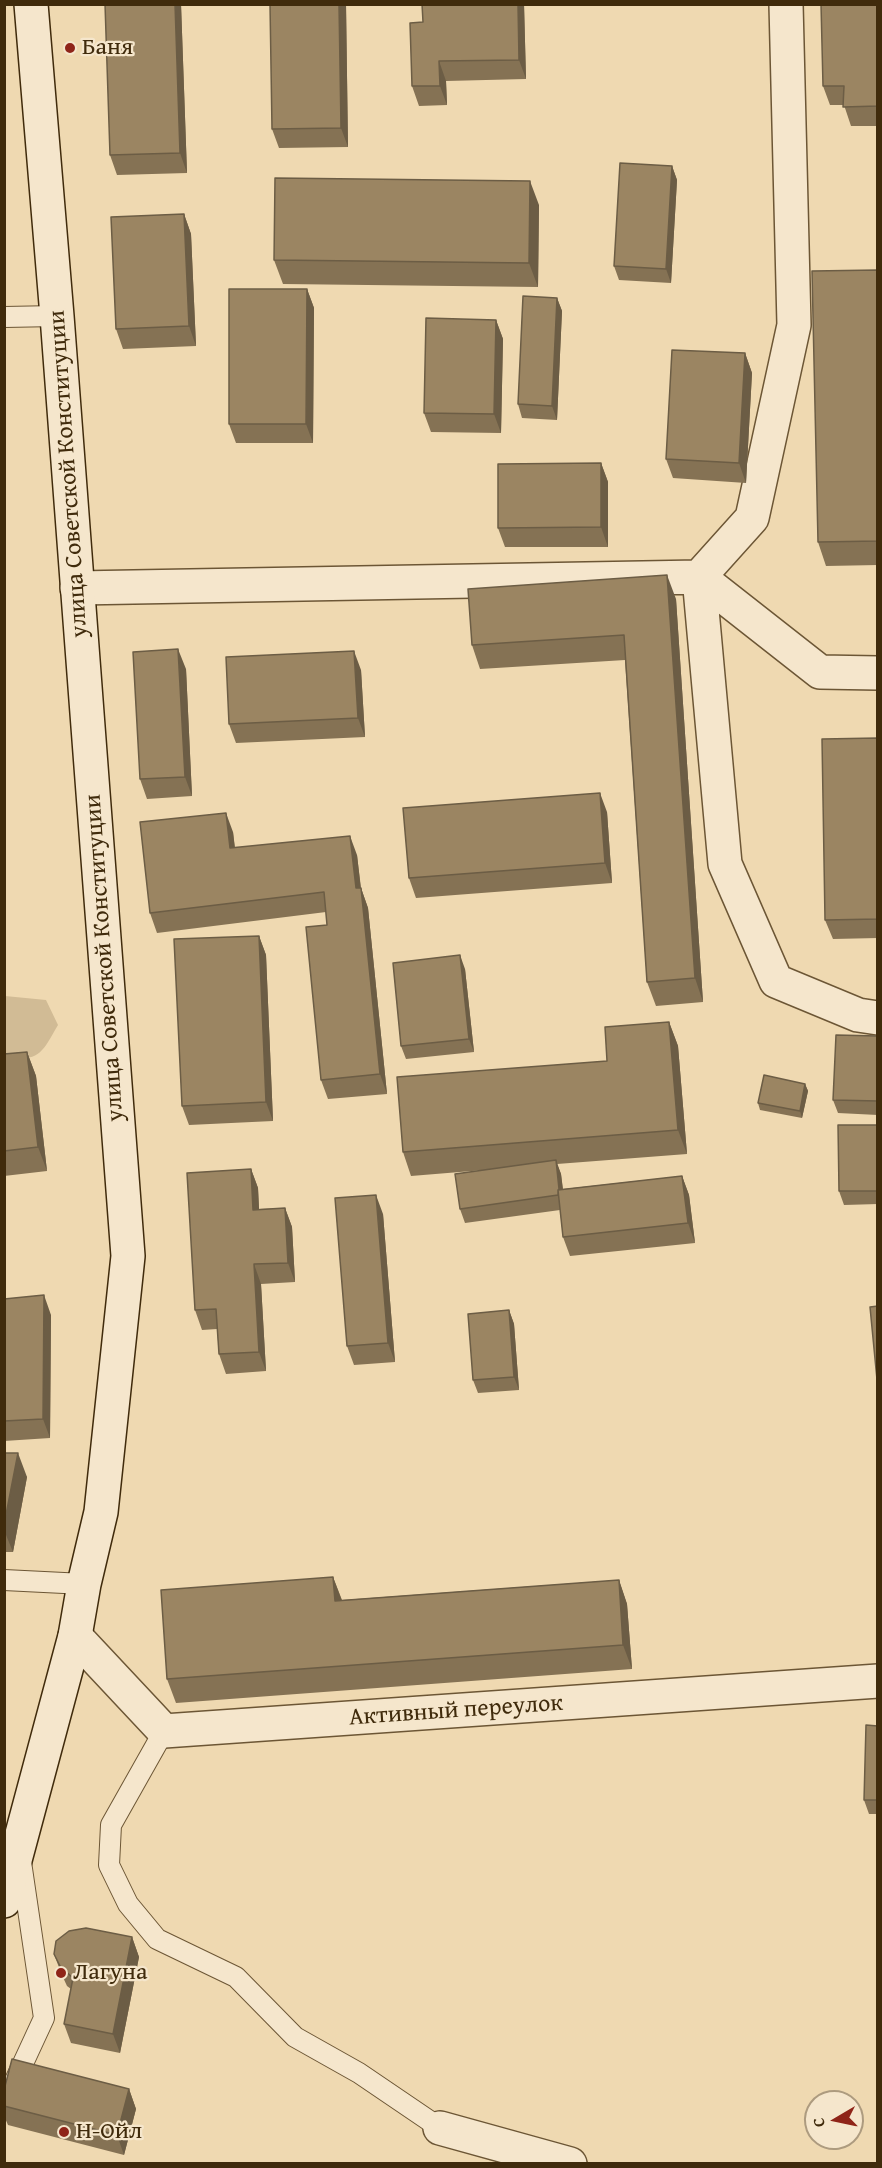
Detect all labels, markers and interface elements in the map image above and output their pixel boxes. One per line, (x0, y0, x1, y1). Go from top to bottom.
place label: Баня (82, 34, 133, 62)
marker: Баня (63, 41, 77, 55)
street label: улица Советской Конституции (43, 309, 95, 639)
street label: улица Советской Конституции (79, 793, 131, 1123)
street label: Активный переулок (348, 1689, 564, 1733)
place label: Лагуна (73, 1959, 147, 1987)
marker: Лагуна (54, 1966, 68, 1980)
north arrow (804, 2090, 864, 2150)
text: С (806, 2116, 831, 2129)
place label: Н-Ойл (76, 2118, 142, 2146)
marker: Н-Ойл (57, 2125, 71, 2139)

